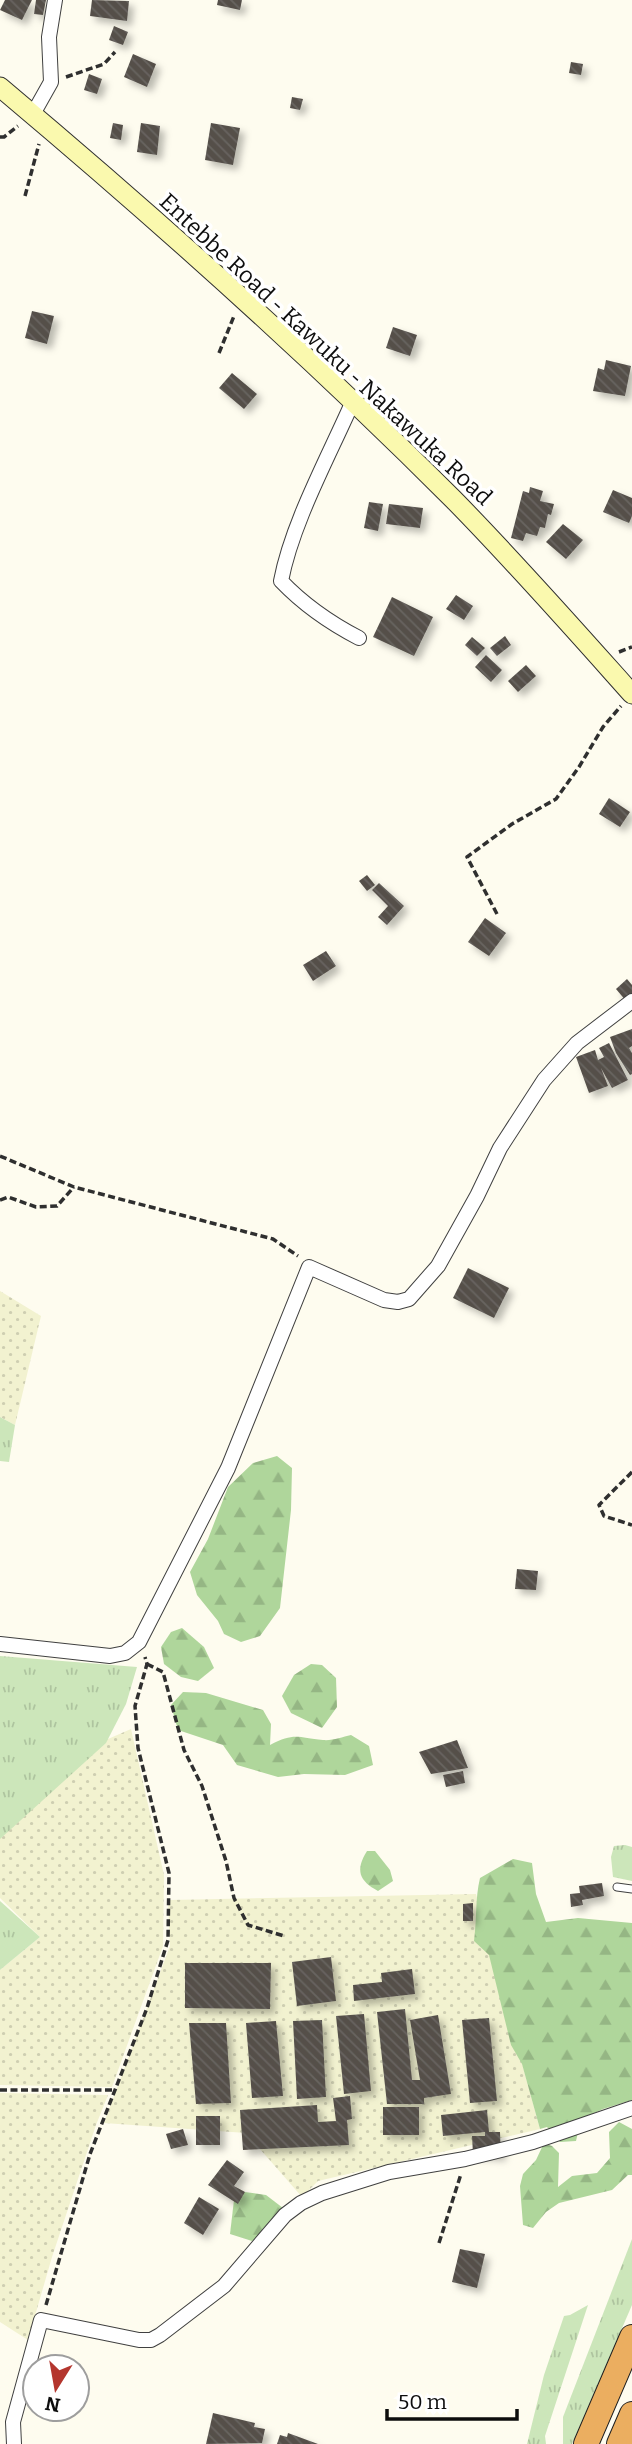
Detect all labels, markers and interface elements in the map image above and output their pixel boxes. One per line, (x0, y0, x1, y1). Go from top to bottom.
street label: Entebbe Road - Kawuku - Nakawuka Road (154, 187, 498, 511)
north arrow (21, 2353, 91, 2423)
scale bar (387, 2378, 516, 2422)
text: 50 m (398, 2389, 447, 2415)
text: N (43, 2391, 62, 2417)

